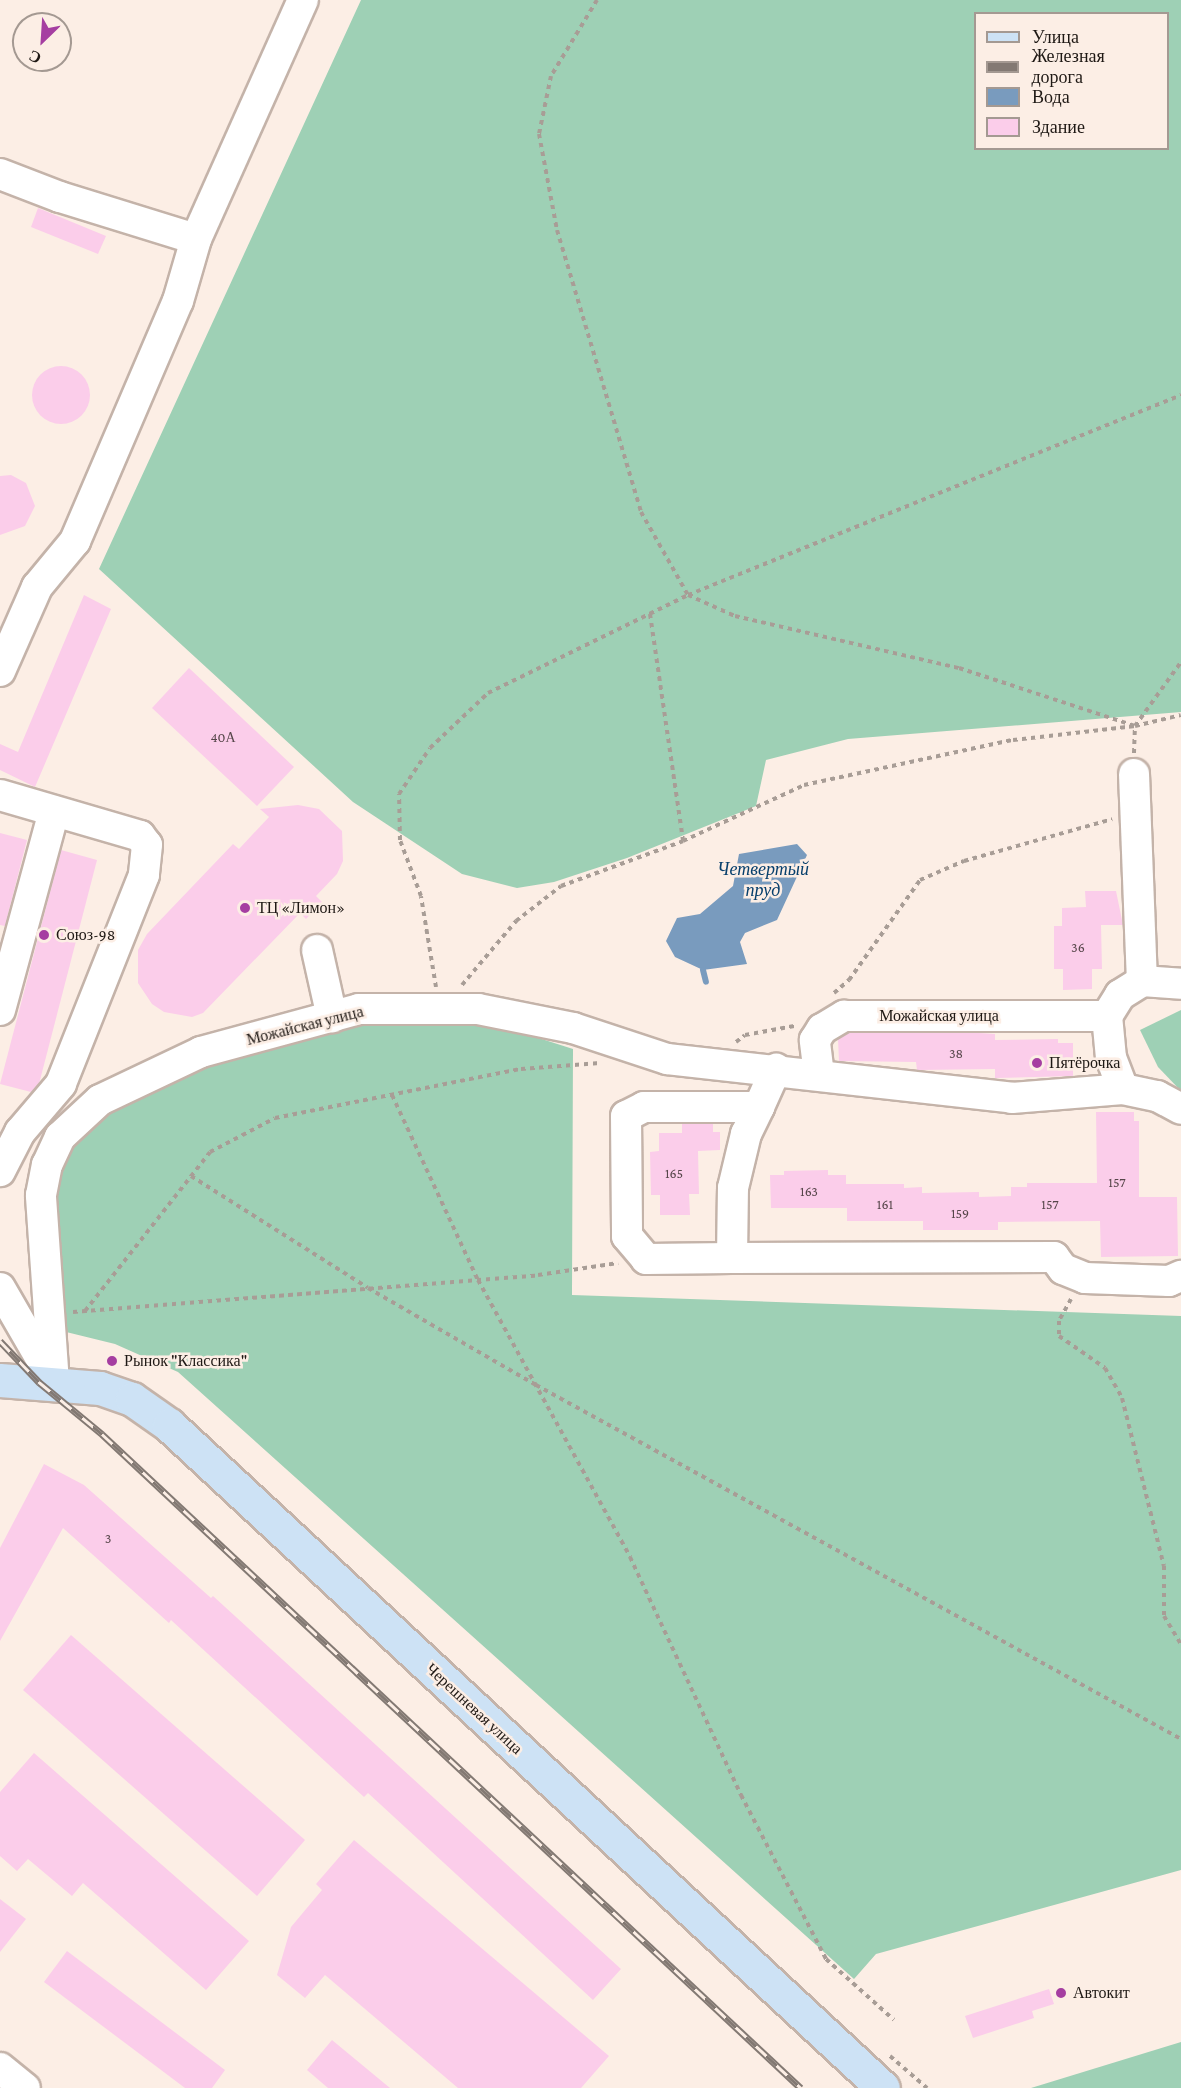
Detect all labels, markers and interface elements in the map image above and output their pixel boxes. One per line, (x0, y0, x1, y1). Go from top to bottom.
north arrow (12, 12, 72, 72)
legend (974, 12, 1169, 150)
text: Улица (1032, 27, 1079, 47)
text: Железная дорога (1031, 46, 1105, 87)
text: С (26, 47, 44, 67)
text: Вода (1032, 87, 1070, 107)
text: Здание (1032, 117, 1085, 137)
house number: 40А (210, 729, 236, 745)
water label: Четвертый пруд (717, 859, 809, 902)
place label: ТЦ «Лимон» (257, 898, 345, 918)
marker: ТЦ «Лимон» (238, 901, 252, 915)
place label: Союз-98 (56, 925, 115, 945)
marker: Союз-98 (37, 928, 51, 942)
house number: 36 (1071, 939, 1085, 955)
street label: Можайская улица (245, 1002, 365, 1050)
street label: Можайская улица (879, 1006, 999, 1026)
house number: 38 (949, 1045, 963, 1061)
place label: Пятёрочка (1049, 1053, 1120, 1073)
marker: Пятёрочка (1030, 1056, 1044, 1070)
house number: 165 (665, 1165, 683, 1181)
house number: 157 (1108, 1174, 1126, 1190)
house number: 163 (800, 1183, 818, 1199)
house number: 161 (877, 1196, 893, 1212)
house number: 157 (1041, 1196, 1059, 1212)
house number: 159 (951, 1205, 969, 1221)
place label: Рынок "Классика" (124, 1351, 247, 1371)
marker: Рынок "Классика" (105, 1354, 119, 1368)
house number: 3 (105, 1530, 111, 1546)
street label: Черешневая улица (422, 1659, 526, 1759)
place label: Автокит (1073, 1983, 1130, 2003)
marker: Автокит (1054, 1986, 1068, 2000)

